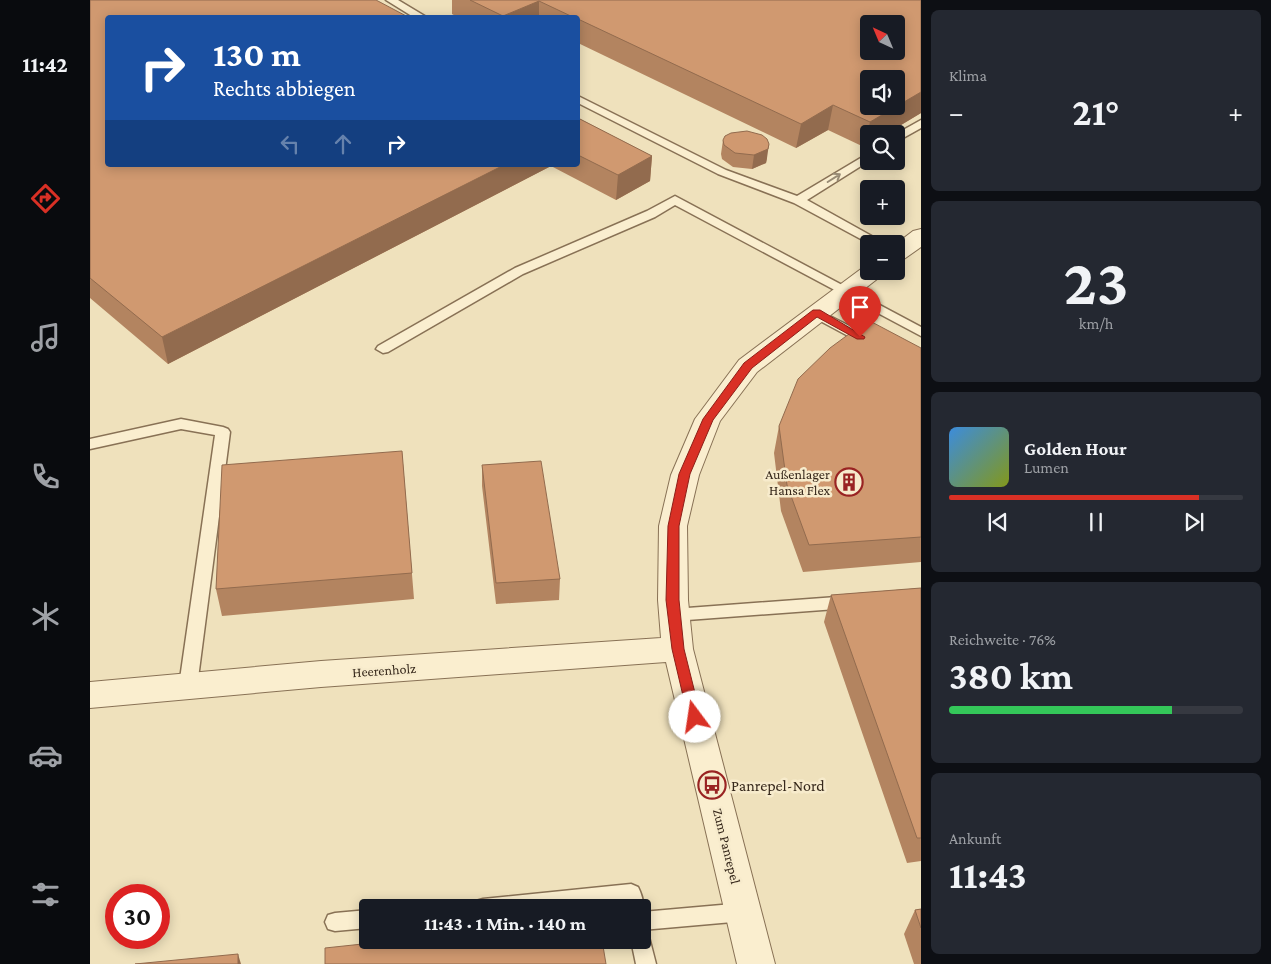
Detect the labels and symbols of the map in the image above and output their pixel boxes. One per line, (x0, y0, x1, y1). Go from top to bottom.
north arrow (860, 15, 905, 60)
one-way arrow (826, 172, 840, 182)
pin (839, 286, 881, 337)
place label: Außenlager Hansa Flex (765, 466, 830, 498)
building icon: Außenlager Hansa Flex (834, 467, 864, 497)
street label: Heerenholz (352, 660, 417, 680)
position arrow (668, 690, 720, 742)
bus stop icon: Panrepel-Nord (697, 770, 727, 800)
place label: Panrepel-Nord (731, 777, 825, 795)
street label: Zum Panrepel (710, 807, 744, 886)
speed limit sign: 30 (105, 884, 170, 949)

